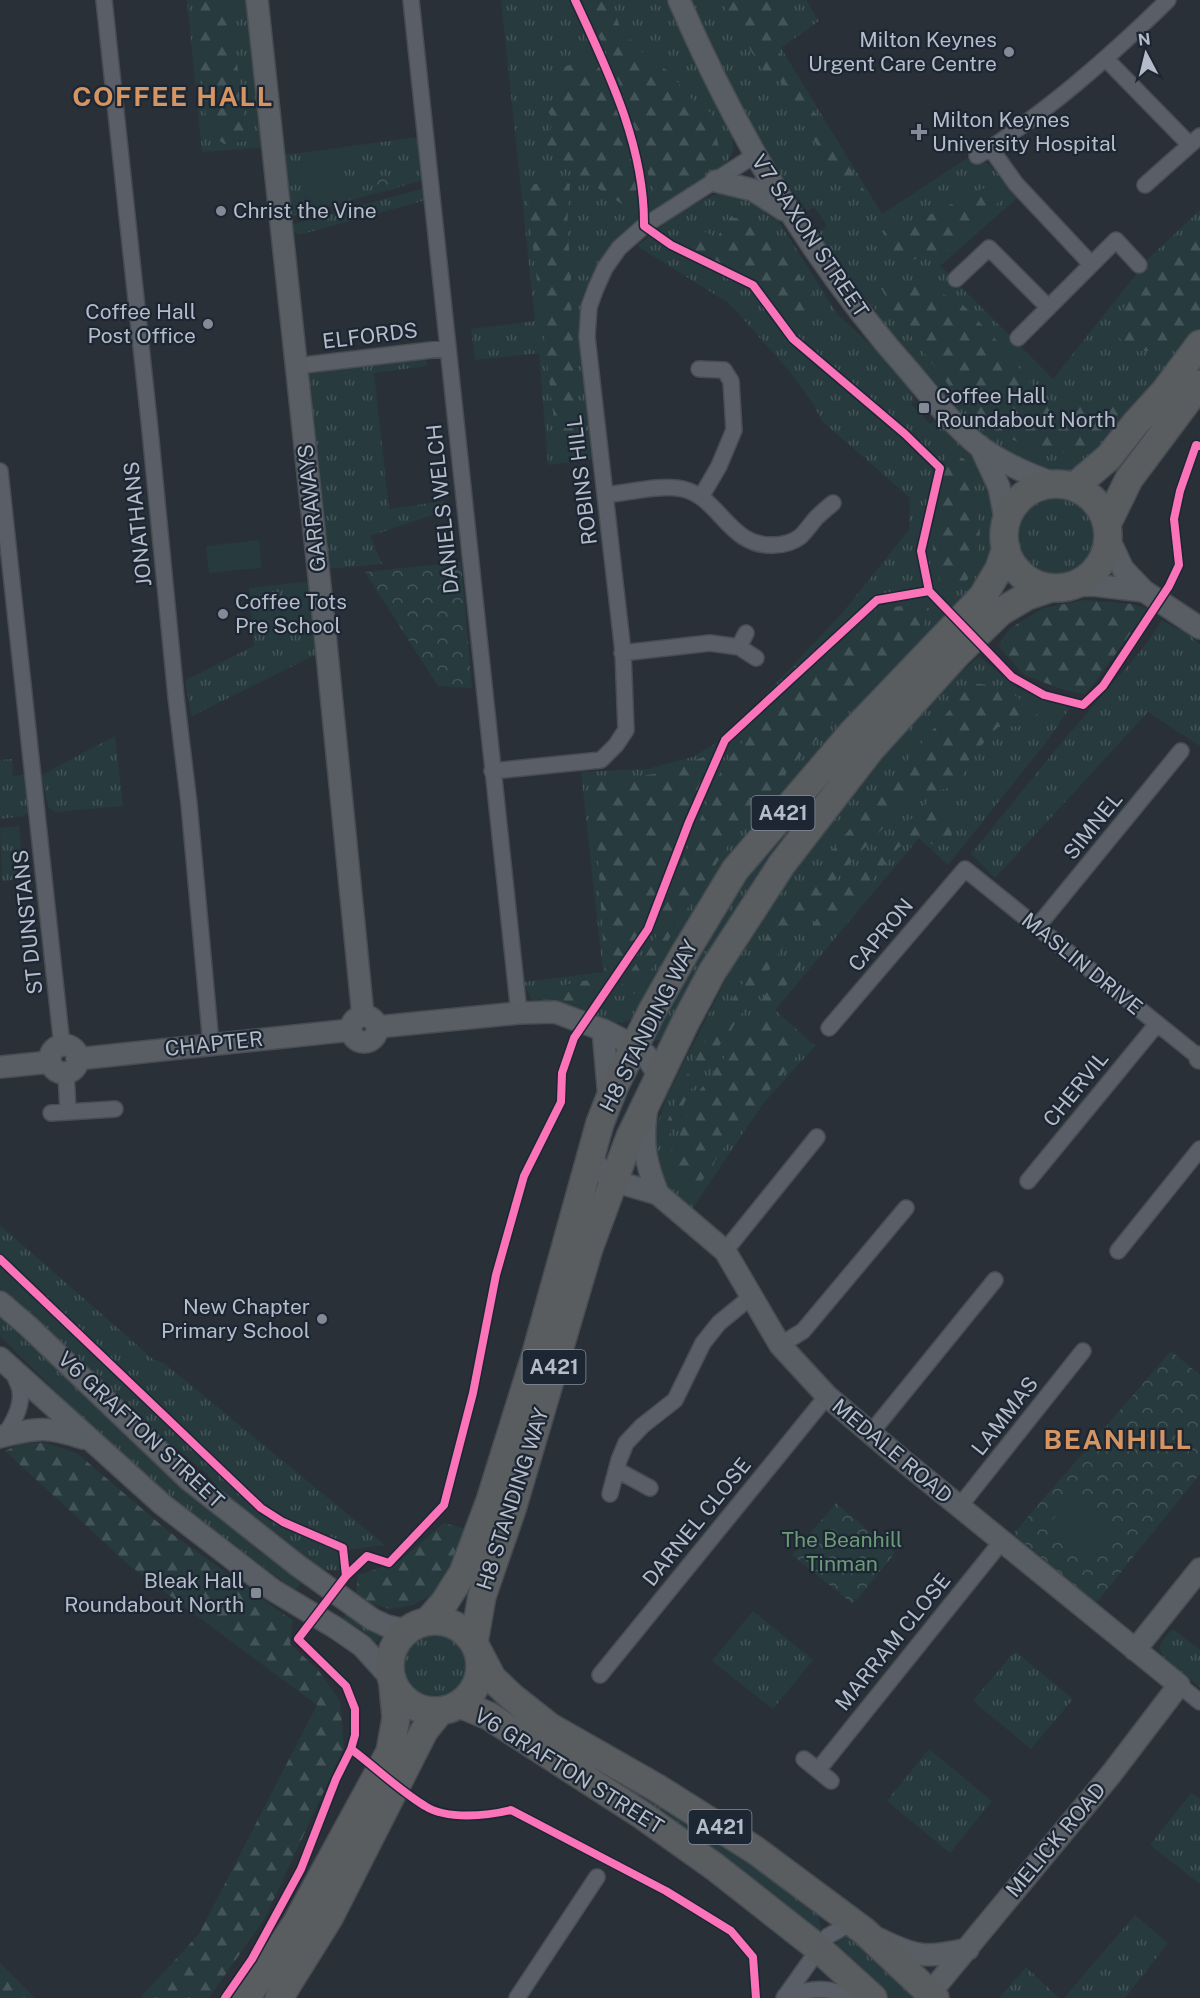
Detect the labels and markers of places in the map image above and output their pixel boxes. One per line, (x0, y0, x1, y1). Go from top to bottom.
place label: Milton Keynes Urgent Care Centre (808, 27, 997, 76)
marker: Milton Keynes Urgent Care Centre (1002, 45, 1016, 59)
place label: Milton Keynes University Hospital (932, 107, 1117, 156)
marker: Milton Keynes University Hospital (910, 123, 928, 141)
place label: Christ the Vine (233, 198, 377, 223)
marker: Christ the Vine (214, 204, 228, 218)
place label: Coffee Hall Post Office (85, 299, 196, 348)
marker: Coffee Hall Post Office (201, 317, 215, 331)
place label: Coffee Hall Roundabout North (936, 383, 1116, 432)
marker: Coffee Hall Roundabout North (917, 401, 931, 415)
place label: Coffee Tots Pre School (235, 589, 347, 638)
marker: Coffee Tots Pre School (216, 607, 230, 621)
place label: New Chapter Primary School (161, 1294, 310, 1343)
marker: New Chapter Primary School (315, 1312, 329, 1326)
place label: Bleak Hall Roundabout North (64, 1568, 244, 1617)
marker: Bleak Hall Roundabout North (249, 1586, 263, 1600)

